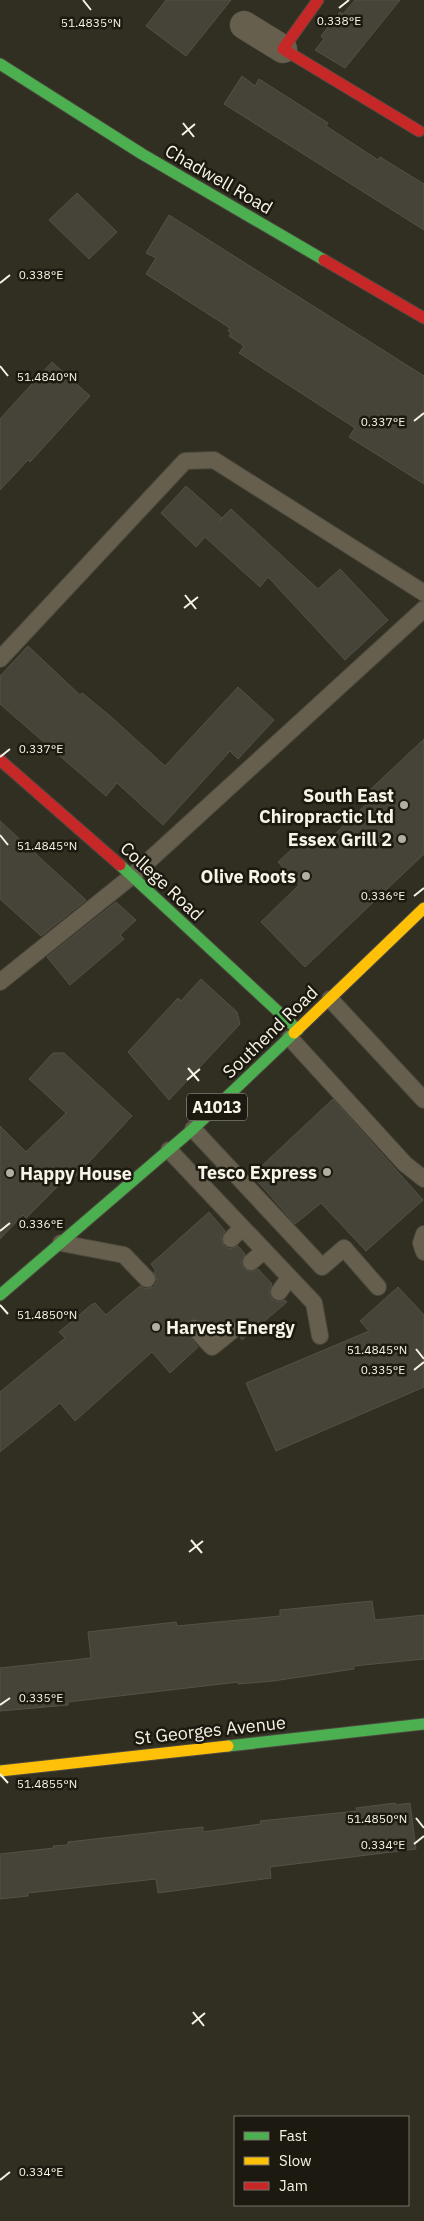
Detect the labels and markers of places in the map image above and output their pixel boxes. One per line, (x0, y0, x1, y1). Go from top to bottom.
place label: South East Chiropractic Ltd (259, 784, 394, 828)
marker: South East Chiropractic Ltd (398, 799, 410, 811)
place label: Essex Grill 2 (288, 828, 392, 851)
marker: Essex Grill 2 (396, 833, 408, 845)
place label: Olive Roots (201, 865, 296, 888)
marker: Olive Roots (300, 870, 312, 882)
place label: Tesco Express (198, 1161, 317, 1184)
place label: Happy House (20, 1162, 132, 1185)
marker: Tesco Express (321, 1166, 333, 1178)
marker: Happy House (4, 1167, 16, 1179)
place label: Harvest Energy (166, 1316, 295, 1339)
marker: Harvest Energy (150, 1321, 162, 1333)

